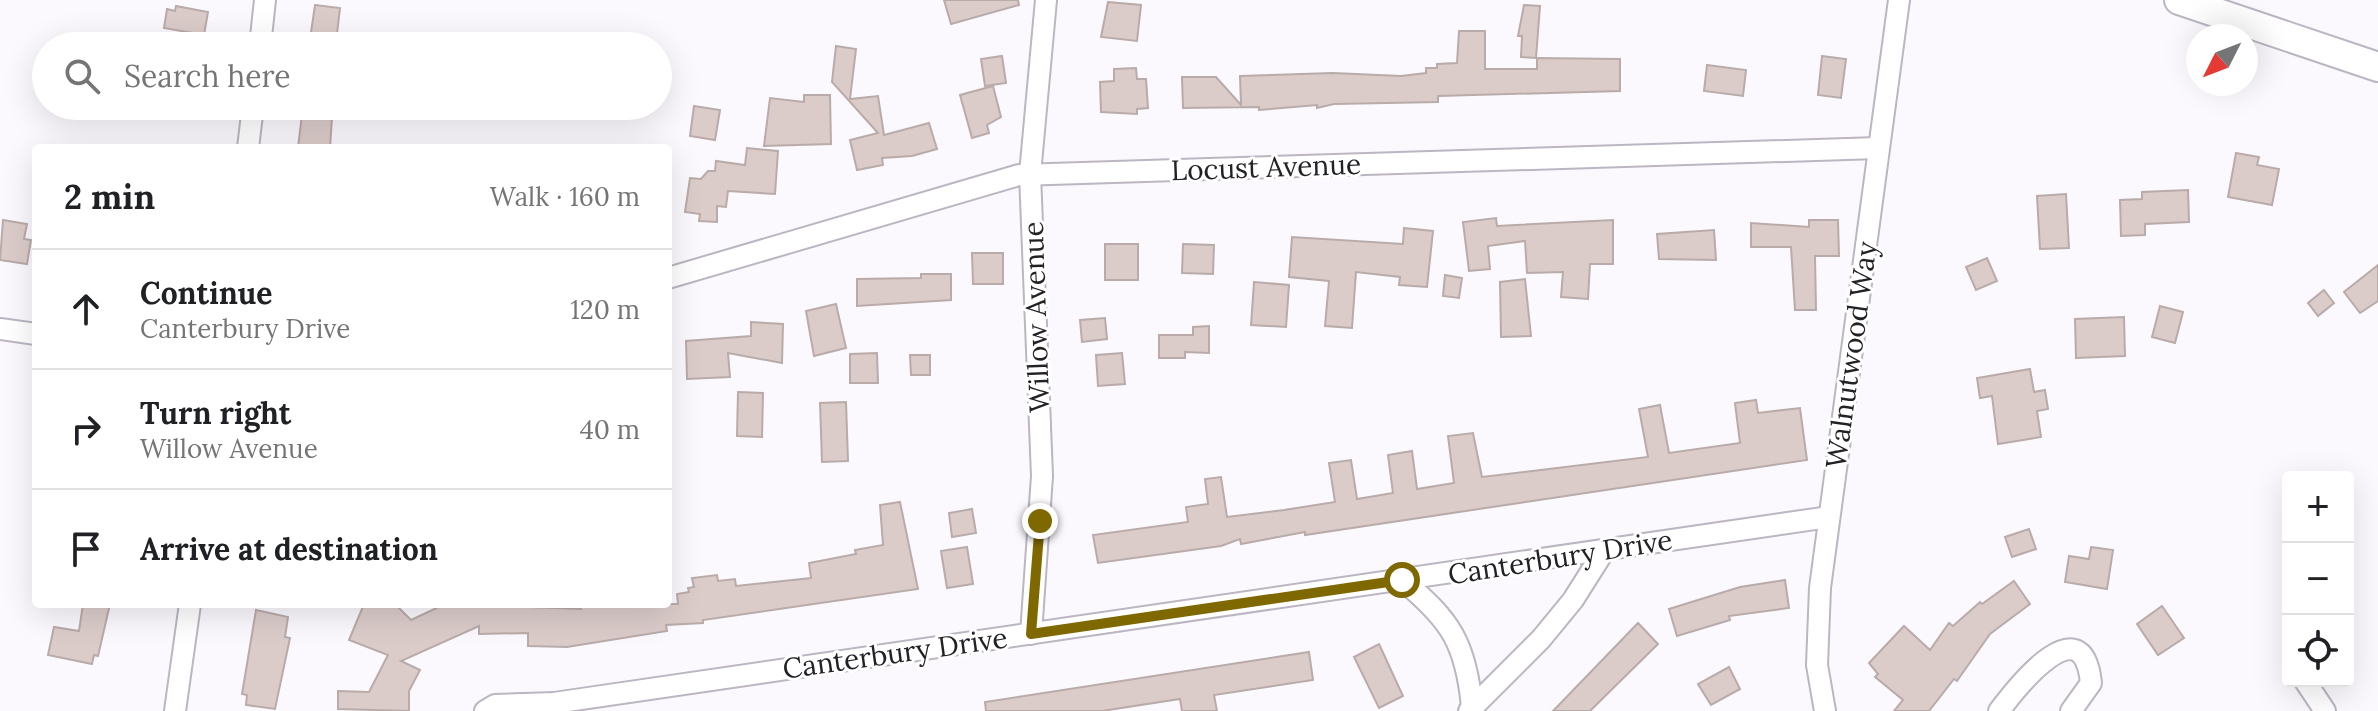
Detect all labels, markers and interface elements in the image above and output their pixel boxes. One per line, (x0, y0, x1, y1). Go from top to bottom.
north arrow (2186, 24, 2258, 96)
search box (32, 32, 672, 120)
icon: search (60, 54, 104, 98)
text: Search here (124, 57, 291, 95)
street label: Locust Avenue (1170, 146, 1362, 188)
text: 2 min (64, 175, 155, 218)
text: Walk · 160 m (490, 180, 640, 213)
street label: Willow Avenue (1015, 221, 1057, 413)
street label: Walnutwood Way (1817, 239, 1885, 471)
text: Continue (140, 274, 272, 312)
icon: ahead (64, 287, 108, 331)
text: 120 m (570, 293, 640, 326)
text: Canterbury Drive (140, 312, 350, 345)
text: Turn right (140, 394, 291, 432)
icon: right (64, 407, 108, 451)
text: 40 m (580, 413, 640, 446)
text: Willow Avenue (140, 432, 318, 465)
map controls (2282, 471, 2354, 687)
button: + (2282, 471, 2354, 543)
route end (1022, 503, 1058, 539)
street label: Canterbury Drive (1445, 521, 1675, 593)
icon: arrive (64, 527, 108, 571)
text: Arrive at destination (140, 530, 438, 568)
button: − (2282, 543, 2354, 615)
route start (1384, 562, 1420, 598)
button: locate (2282, 615, 2354, 687)
street label: Canterbury Drive (780, 619, 1010, 687)

